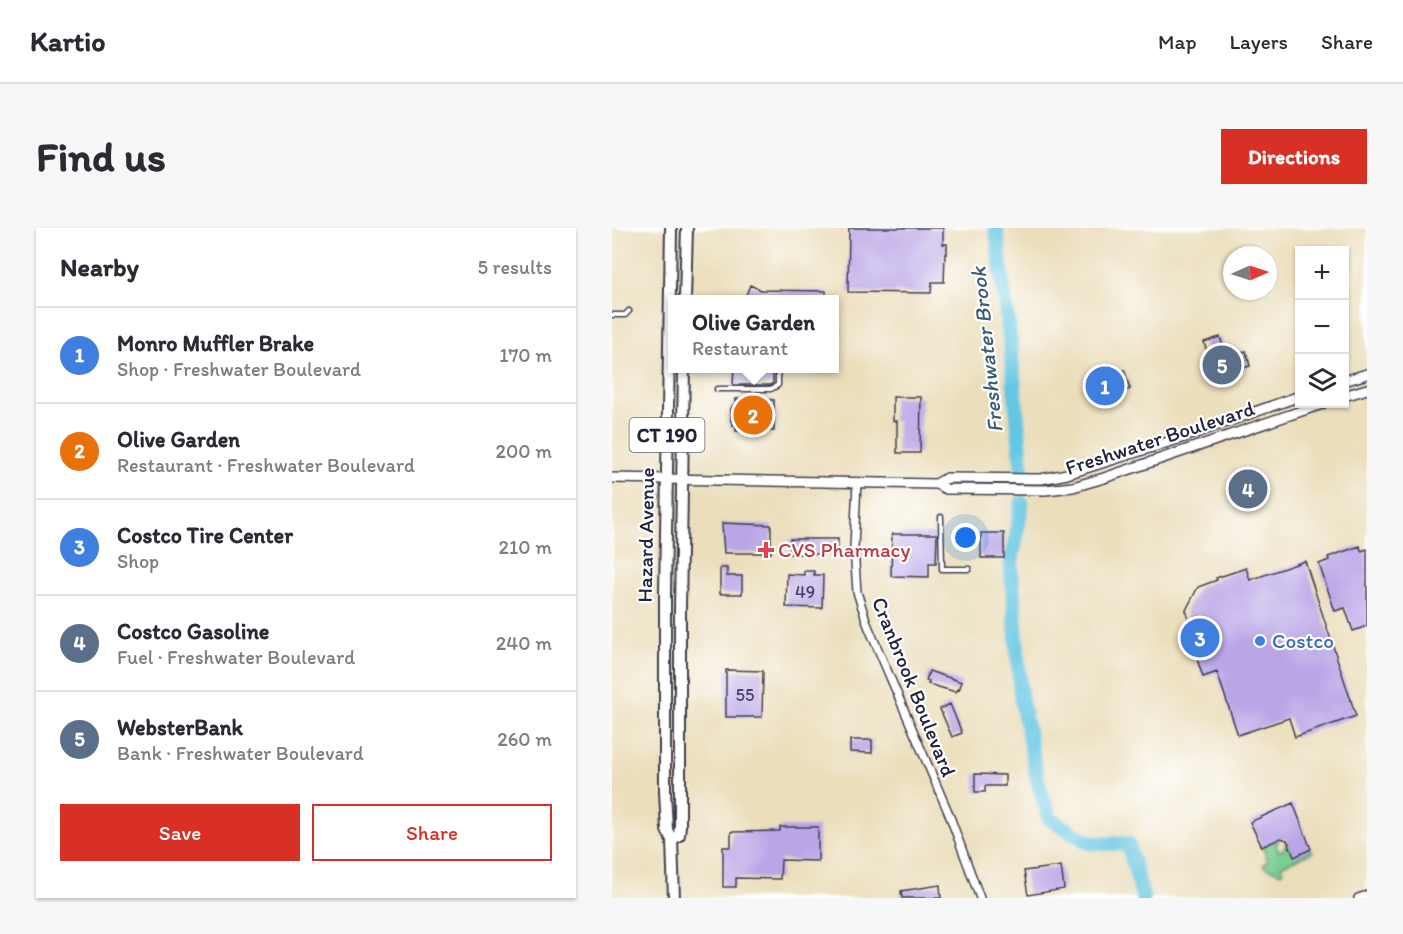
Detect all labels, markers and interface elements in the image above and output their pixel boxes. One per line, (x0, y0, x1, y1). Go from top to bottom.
text: Kartio (30, 24, 105, 58)
text: Map (1158, 29, 1197, 54)
text: Layers (1230, 29, 1288, 54)
text: Share (1321, 29, 1373, 54)
button: Directions (1221, 129, 1367, 184)
text: Find us (36, 131, 166, 182)
north arrow (1223, 246, 1277, 300)
map controls (1295, 246, 1349, 408)
button: + (1295, 246, 1349, 300)
text: Nearby (60, 251, 139, 283)
text: 5 results (478, 255, 552, 279)
water label: Freshwater Brook (964, 264, 1009, 434)
popup (668, 295, 839, 373)
button: − (1295, 300, 1349, 354)
text: Olive Garden (692, 309, 815, 336)
text: Monro Muffler Brake (117, 330, 314, 357)
text: Restaurant (692, 336, 788, 360)
pin: 5 (1202, 342, 1242, 388)
text: 1 (75, 343, 84, 367)
text: 170 m (499, 343, 552, 367)
button: layers (1295, 354, 1349, 408)
text: Shop · Freshwater Boulevard (117, 357, 361, 381)
pin: 1 (1086, 364, 1124, 408)
pin: 2 (734, 392, 772, 438)
street label: Freshwater Boulevard (1062, 395, 1258, 480)
road number: CT 190 (629, 418, 704, 452)
text: Olive Garden (117, 426, 240, 453)
text: 2 (74, 439, 85, 463)
text: 200 m (496, 439, 552, 463)
text: Restaurant · Freshwater Boulevard (117, 453, 415, 477)
pin: 4 (1228, 466, 1268, 512)
street label: Hazard Avenue (632, 467, 659, 603)
text: Costco Tire Center (117, 522, 293, 549)
your location (951, 523, 980, 552)
text: 3 (74, 535, 85, 559)
text: 210 m (499, 535, 552, 559)
place label: CVS Pharmacy (778, 537, 910, 562)
marker: CVS Pharmacy (759, 543, 773, 557)
text: Shop (117, 549, 159, 573)
house number: 49 (795, 581, 815, 603)
street label: Cranbrook Boulevard (867, 593, 962, 781)
pin: 3 (1180, 616, 1220, 660)
text: Costco Gasoline (117, 618, 269, 645)
place label: Costco (1272, 628, 1334, 653)
text: 4 (73, 631, 86, 655)
text: 240 m (496, 631, 552, 655)
marker: Costco (1253, 634, 1267, 648)
text: Fuel · Freshwater Boulevard (117, 645, 355, 669)
house number: 55 (736, 684, 754, 706)
text: WebsterBank (117, 714, 243, 741)
text: 5 (74, 727, 85, 751)
text: 260 m (497, 727, 552, 751)
text: Bank · Freshwater Boulevard (117, 741, 364, 765)
button: Save (60, 804, 300, 861)
button: Share (312, 804, 552, 861)

